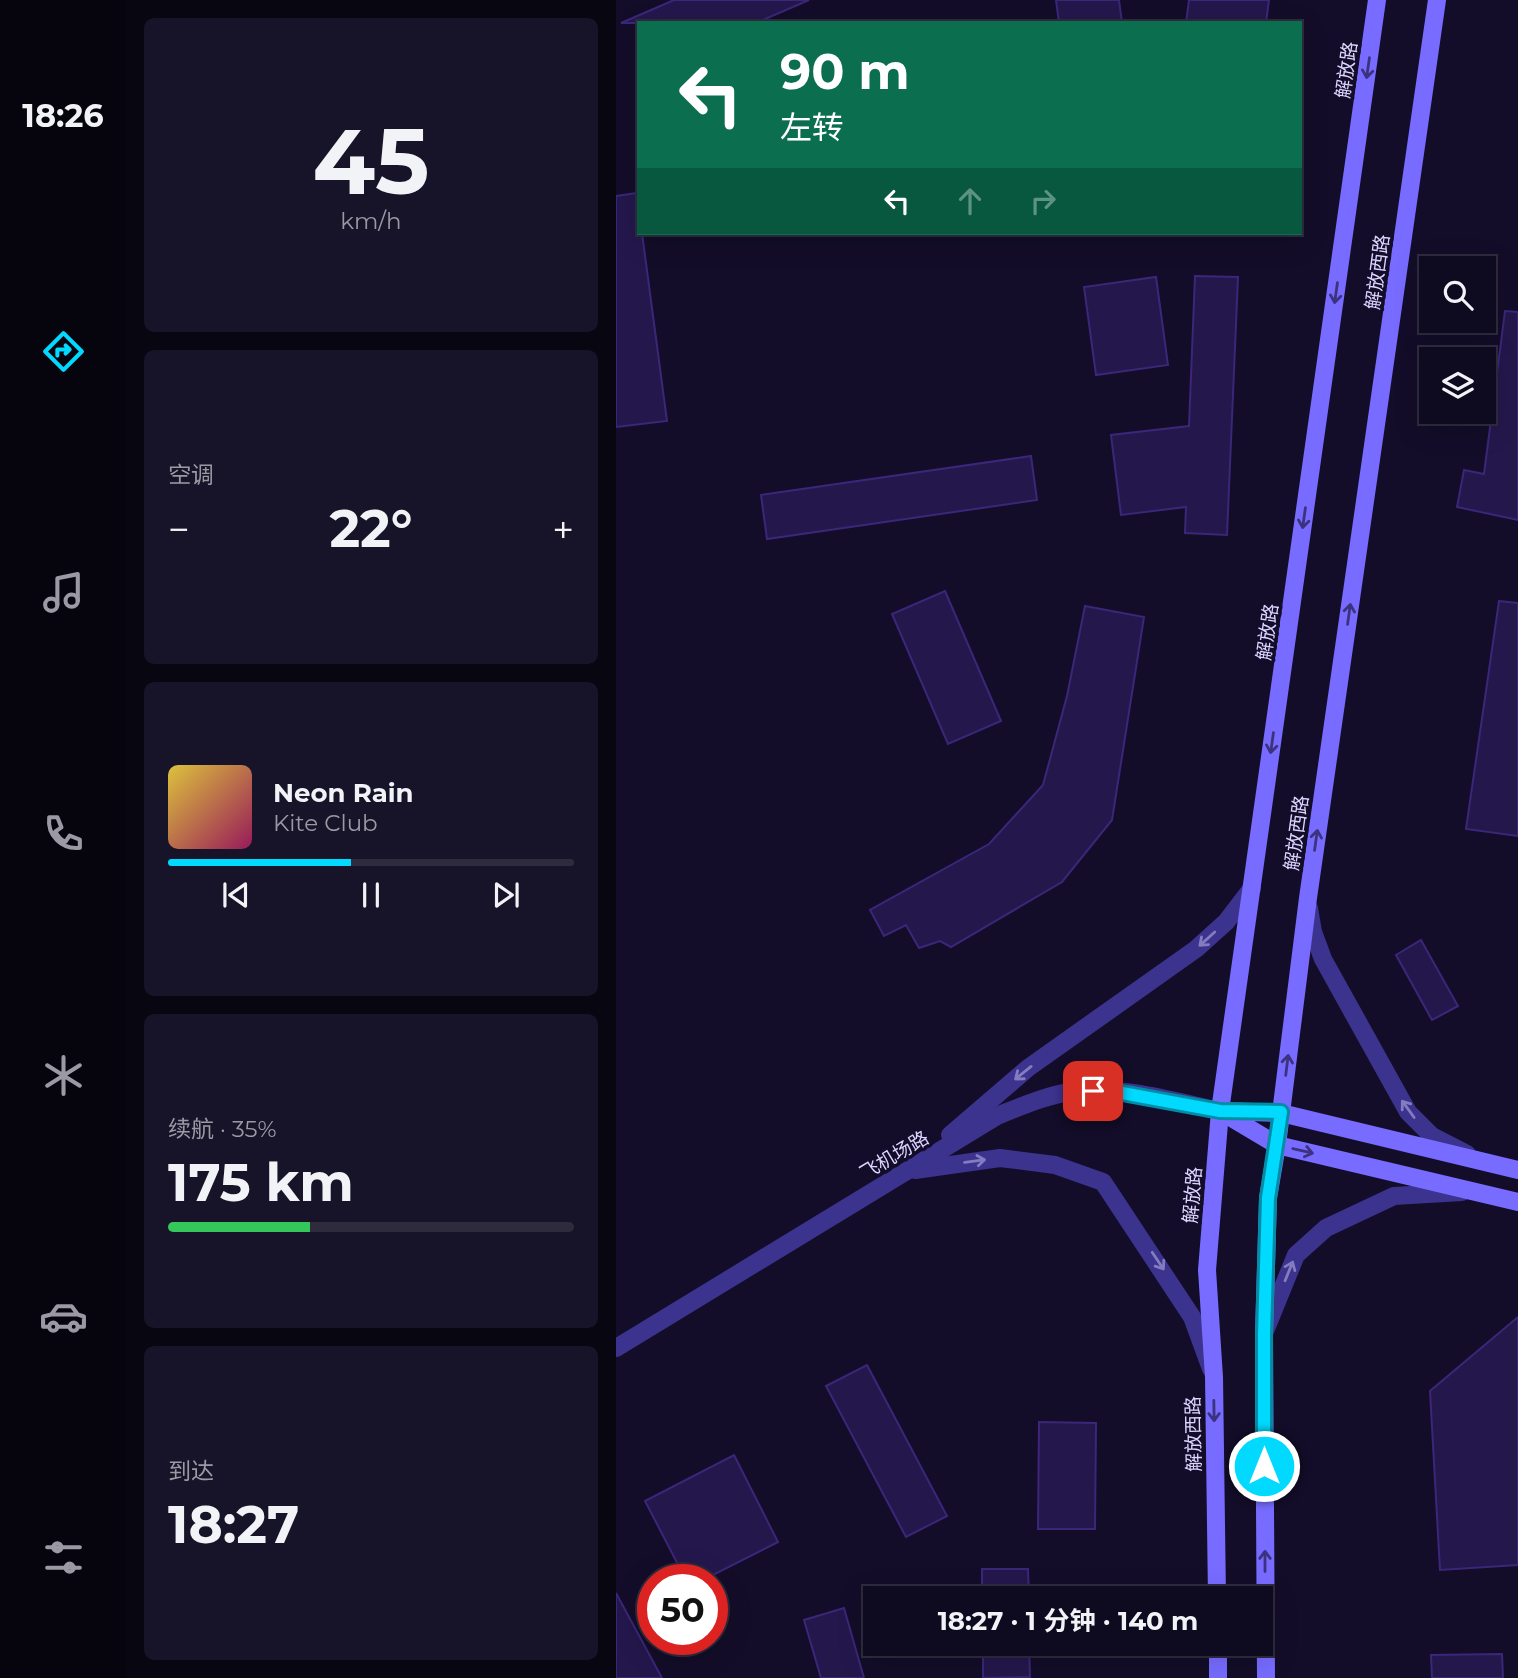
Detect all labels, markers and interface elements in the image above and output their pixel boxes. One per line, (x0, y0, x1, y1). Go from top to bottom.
street label: 解放路 (1331, 40, 1362, 100)
text: 90 m (780, 42, 910, 101)
icon: left (665, 49, 756, 140)
one-way arrow (1361, 56, 1374, 78)
text: 18:26 (22, 96, 104, 135)
text: 45 (313, 106, 429, 217)
text: 左转 (780, 108, 844, 147)
icon: left (878, 182, 916, 220)
icon: ahead (951, 182, 989, 220)
icon: right (1024, 182, 1062, 220)
text: km/h (340, 207, 402, 235)
street label: 解放西路 (1361, 233, 1394, 311)
map controls (1419, 256, 1496, 424)
button: search (1419, 256, 1496, 333)
one-way arrow (1329, 281, 1342, 304)
icon: directions (39, 327, 88, 376)
button: layers (1419, 347, 1496, 424)
text: 空调 (168, 461, 214, 489)
text: 22° (329, 497, 413, 560)
text: − (168, 506, 190, 553)
text: + (552, 506, 574, 553)
one-way arrow (1297, 506, 1310, 529)
icon: music (39, 568, 88, 617)
street label: 解放路 (1252, 602, 1283, 662)
one-way arrow (1342, 604, 1355, 626)
one-way arrow (1266, 732, 1279, 754)
text: Neon Rain (273, 777, 414, 809)
street label: 解放西路 (1280, 794, 1313, 872)
icon: phone (39, 809, 88, 858)
text: Kite Club (273, 809, 378, 837)
one-way arrow (1310, 829, 1323, 851)
icon: previous (217, 876, 255, 914)
icon: pause (352, 876, 390, 914)
icon: next (487, 876, 525, 914)
one-way arrow (1199, 931, 1217, 947)
icon: climate (39, 1051, 88, 1100)
one-way arrow (1281, 1054, 1294, 1077)
pin (1063, 1061, 1123, 1121)
one-way arrow (1015, 1065, 1033, 1081)
icon: arrive (1074, 1072, 1112, 1110)
one-way arrow (1401, 1100, 1415, 1119)
text: 续航 · 35% (168, 1115, 276, 1143)
street label: 飞机场路 (856, 1126, 933, 1185)
one-way arrow (1291, 1145, 1314, 1158)
text: 175 km (168, 1151, 354, 1214)
one-way arrow (964, 1155, 986, 1168)
street label: 解放路 (1179, 1166, 1206, 1224)
one-way arrow (1151, 1251, 1165, 1271)
one-way arrow (1283, 1261, 1296, 1282)
icon: car (39, 1292, 88, 1341)
street label: 解放西路 (1181, 1396, 1206, 1472)
one-way arrow (1207, 1400, 1221, 1423)
position arrow (1227, 1429, 1301, 1503)
text: 到达 (168, 1457, 214, 1485)
text: 18:27 (168, 1493, 299, 1556)
icon: filters (39, 1533, 88, 1582)
one-way arrow (1258, 1550, 1272, 1573)
speed limit sign: 50 (637, 1564, 728, 1655)
text: 18:27 · 1 分钟 · 140 m (938, 1605, 1198, 1637)

